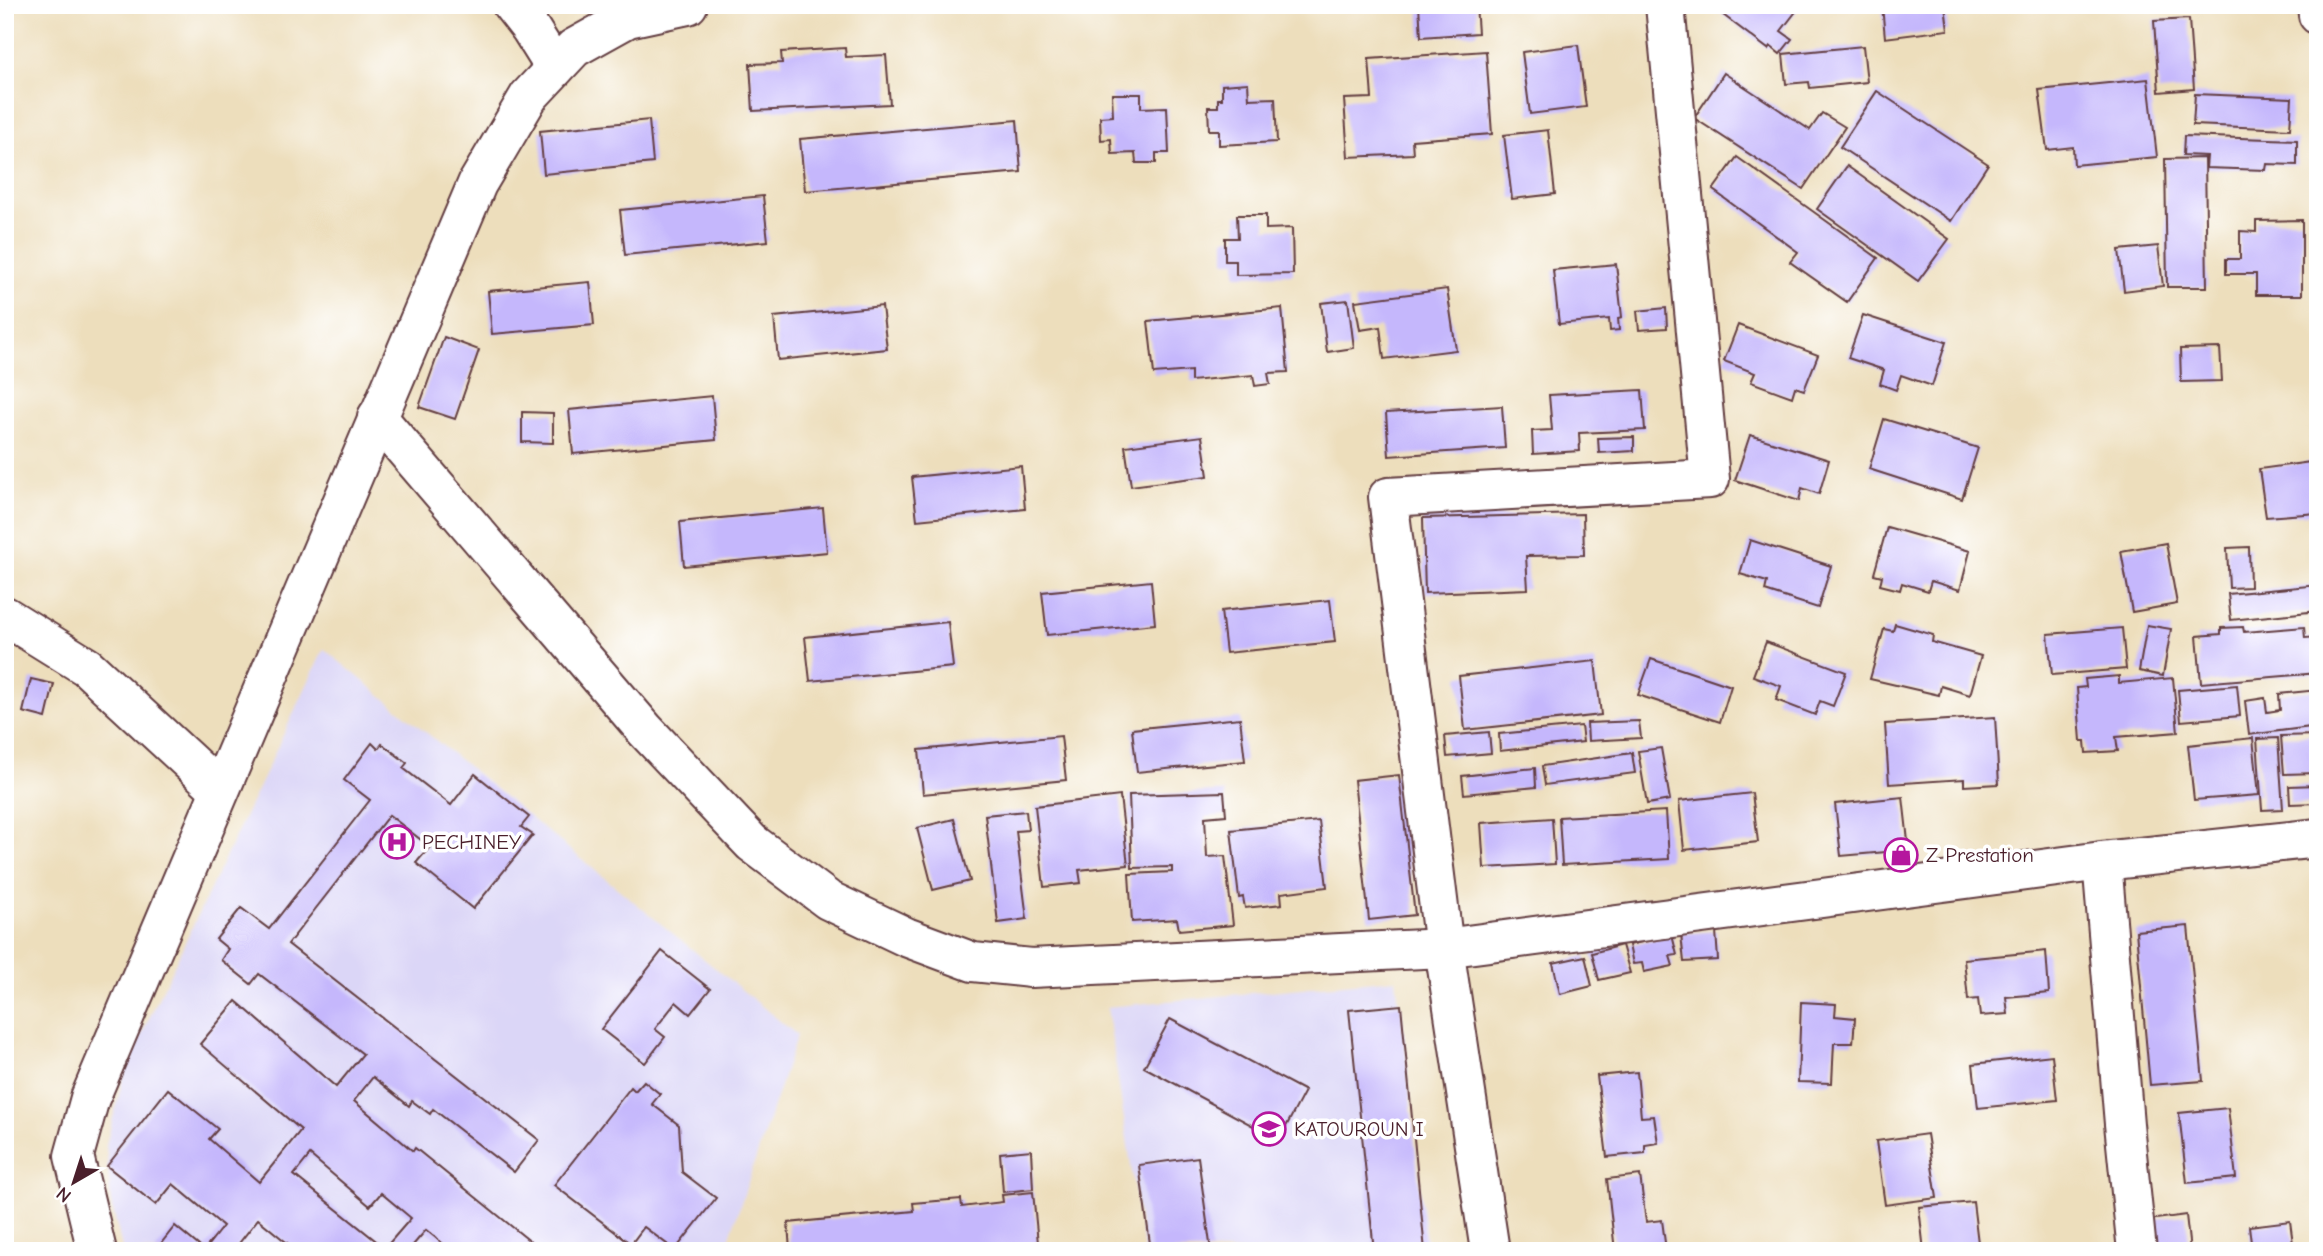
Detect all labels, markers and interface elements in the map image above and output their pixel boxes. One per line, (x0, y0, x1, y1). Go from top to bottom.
hospital icon: PECHINEY (378, 823, 416, 861)
place label: PECHINEY (422, 830, 522, 854)
shop icon: Z Prestation (1882, 836, 1920, 874)
place label: Z Prestation (1926, 843, 2034, 867)
school or university icon: KATOUROUN I (1250, 1110, 1288, 1148)
place label: KATOUROUN I (1294, 1117, 1424, 1141)
north arrow (38, 1148, 108, 1218)
text: N (52, 1182, 76, 1207)

